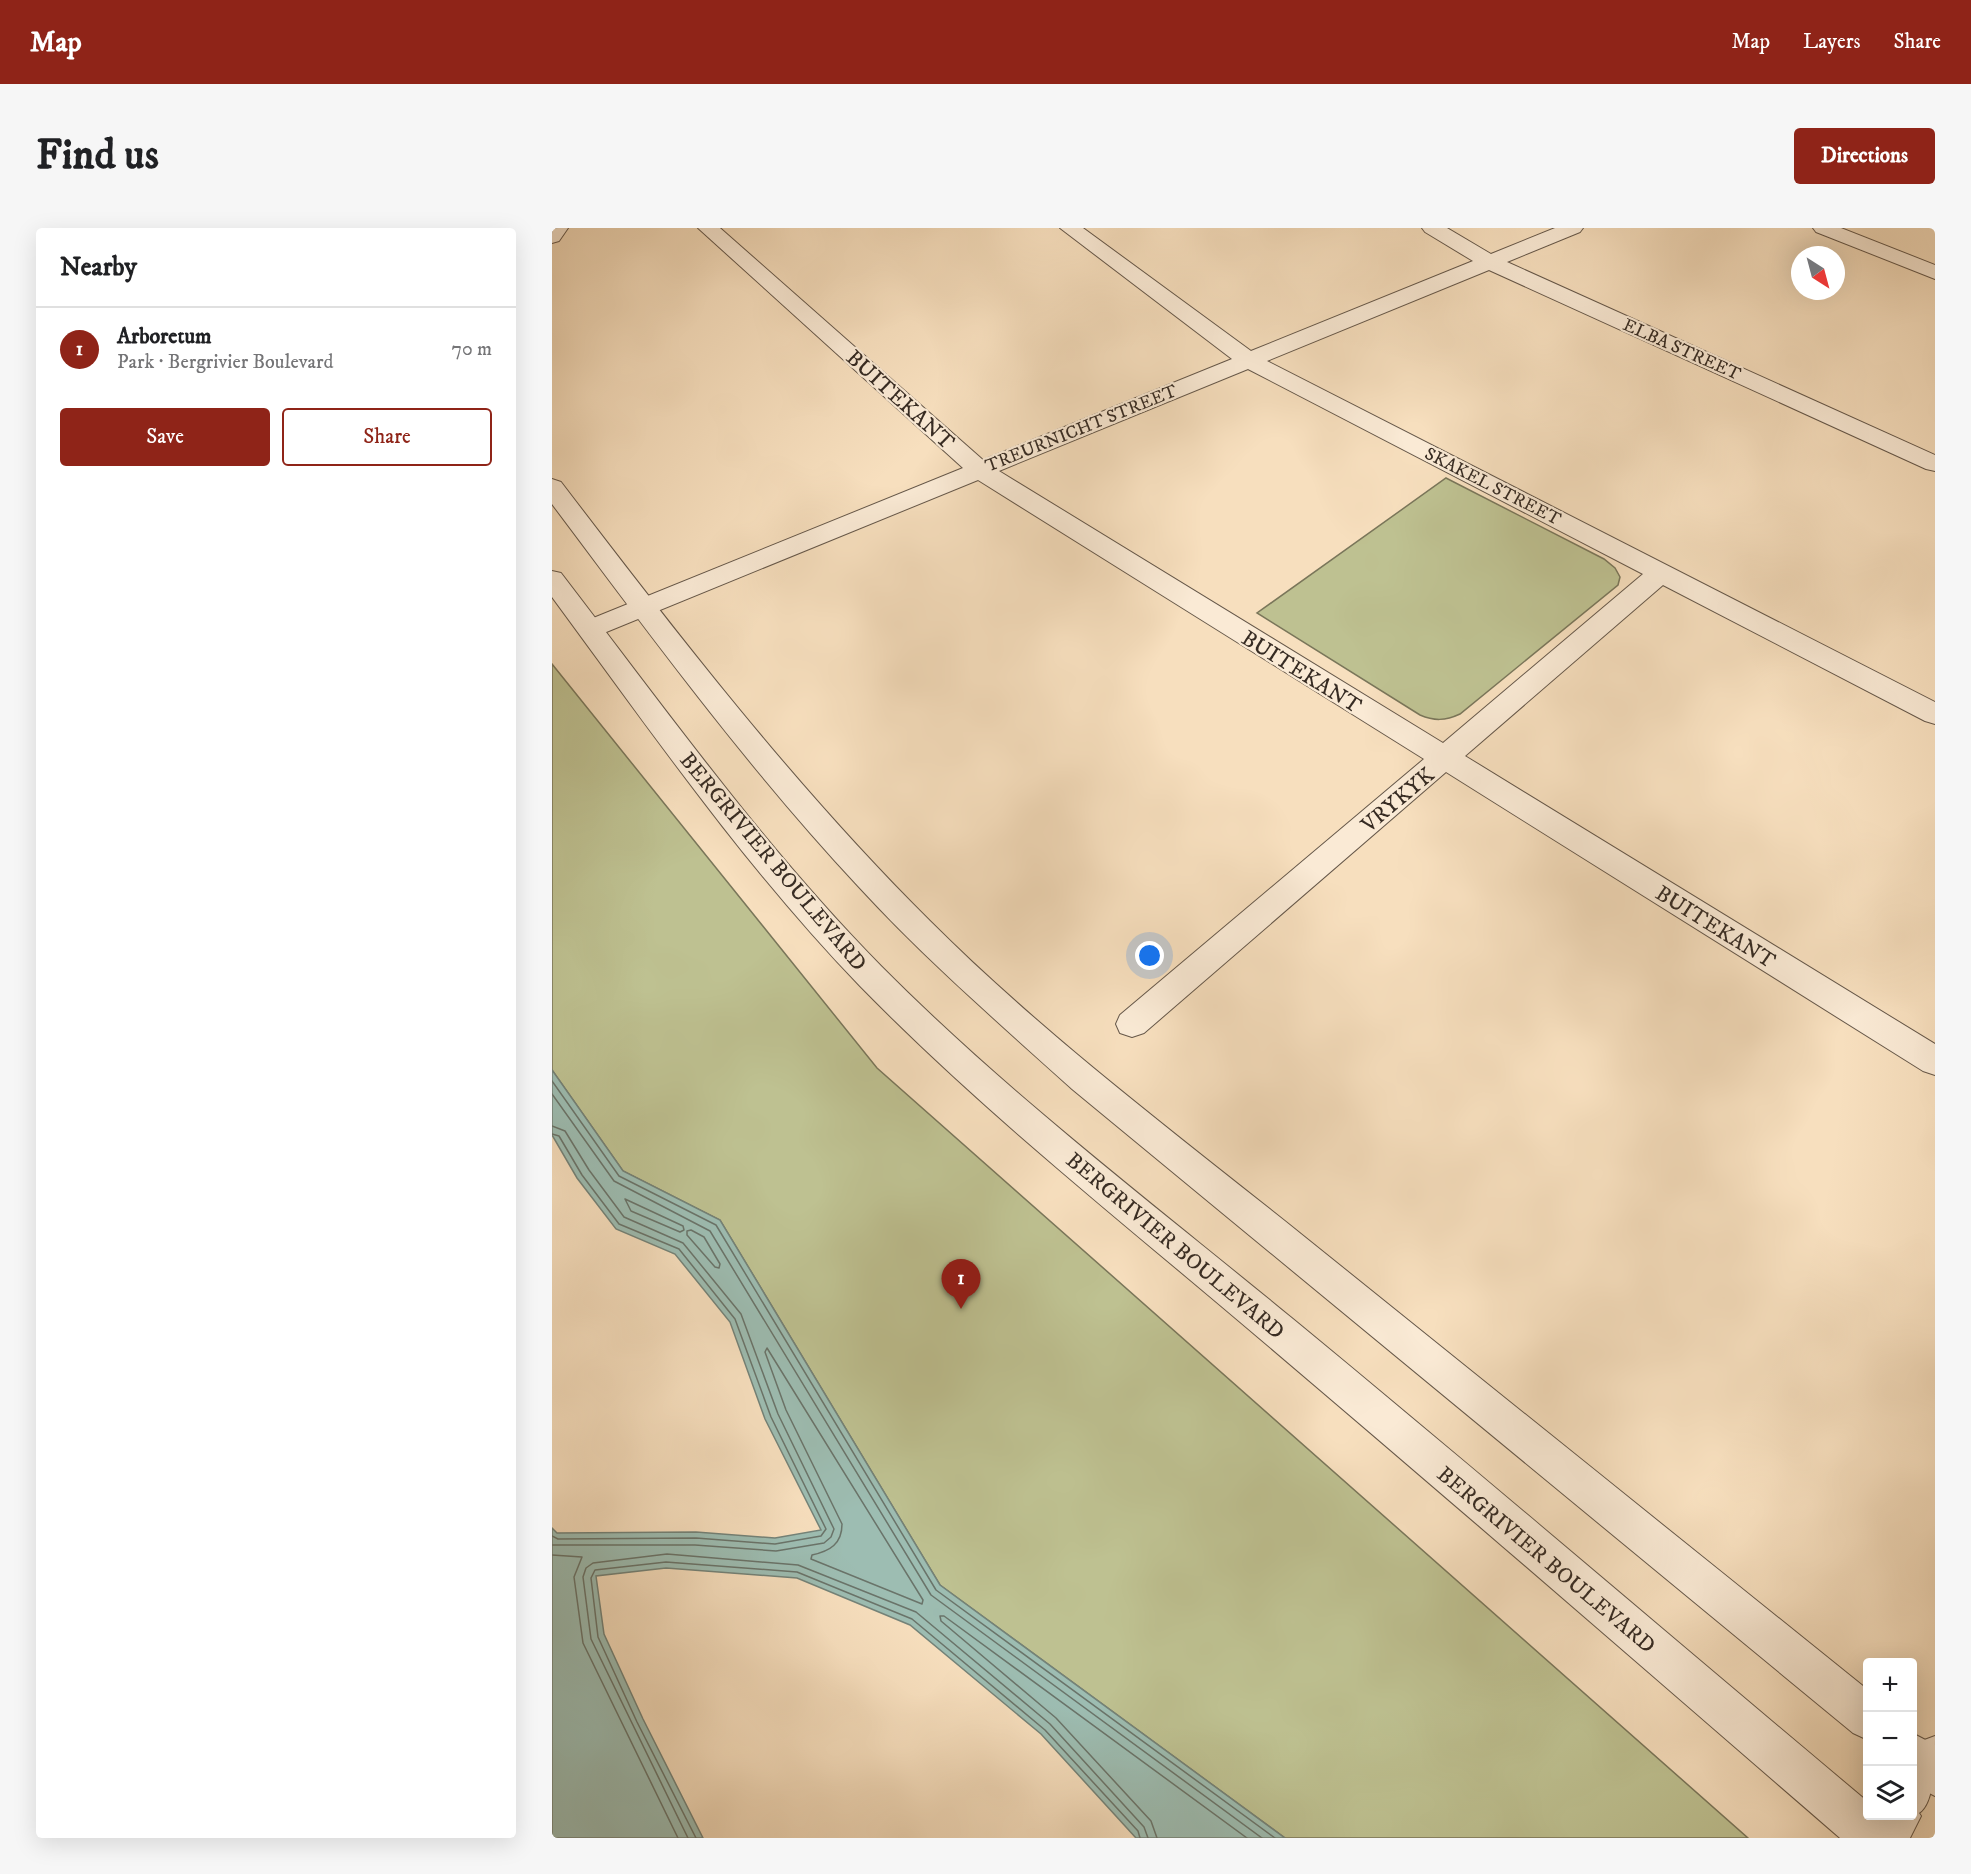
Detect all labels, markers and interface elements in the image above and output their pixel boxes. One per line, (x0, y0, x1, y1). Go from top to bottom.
text: Map (30, 25, 82, 60)
text: Map (1731, 29, 1770, 55)
text: Layers (1803, 29, 1861, 55)
text: Share (1894, 29, 1941, 55)
button: Directions (1794, 128, 1935, 184)
text: Find us (36, 130, 159, 182)
north arrow (1791, 246, 1845, 300)
text: Nearby (60, 251, 137, 284)
street label: ELBA STREET (1619, 314, 1744, 386)
text: Arboretum (117, 323, 212, 350)
text: 1 (76, 337, 83, 362)
text: 70 m (451, 337, 492, 362)
street label: BUITEKANT (840, 344, 960, 456)
text: Park · Bergrivier Boulevard (117, 350, 333, 375)
street label: TREURNICHT STREET (982, 380, 1181, 478)
button: Save (60, 408, 270, 466)
button: Share (282, 408, 492, 466)
street label: SKAKEL STREET (1421, 443, 1565, 531)
street label: BUITEKANT (1236, 625, 1366, 720)
street label: BERGRIVIER BOULEVARD (674, 747, 872, 977)
street label: VRYKYK (1355, 761, 1441, 839)
street label: BUITEKANT (1650, 880, 1780, 975)
your location (1135, 941, 1164, 970)
street label: BERGRIVIER BOULEVARD (1060, 1147, 1290, 1345)
pin: 1 (942, 1260, 980, 1309)
street label: BERGRIVIER BOULEVARD (1431, 1461, 1661, 1659)
map controls (1863, 1658, 1917, 1820)
button: + (1863, 1658, 1917, 1712)
button: − (1863, 1712, 1917, 1766)
button: layers (1863, 1766, 1917, 1820)

